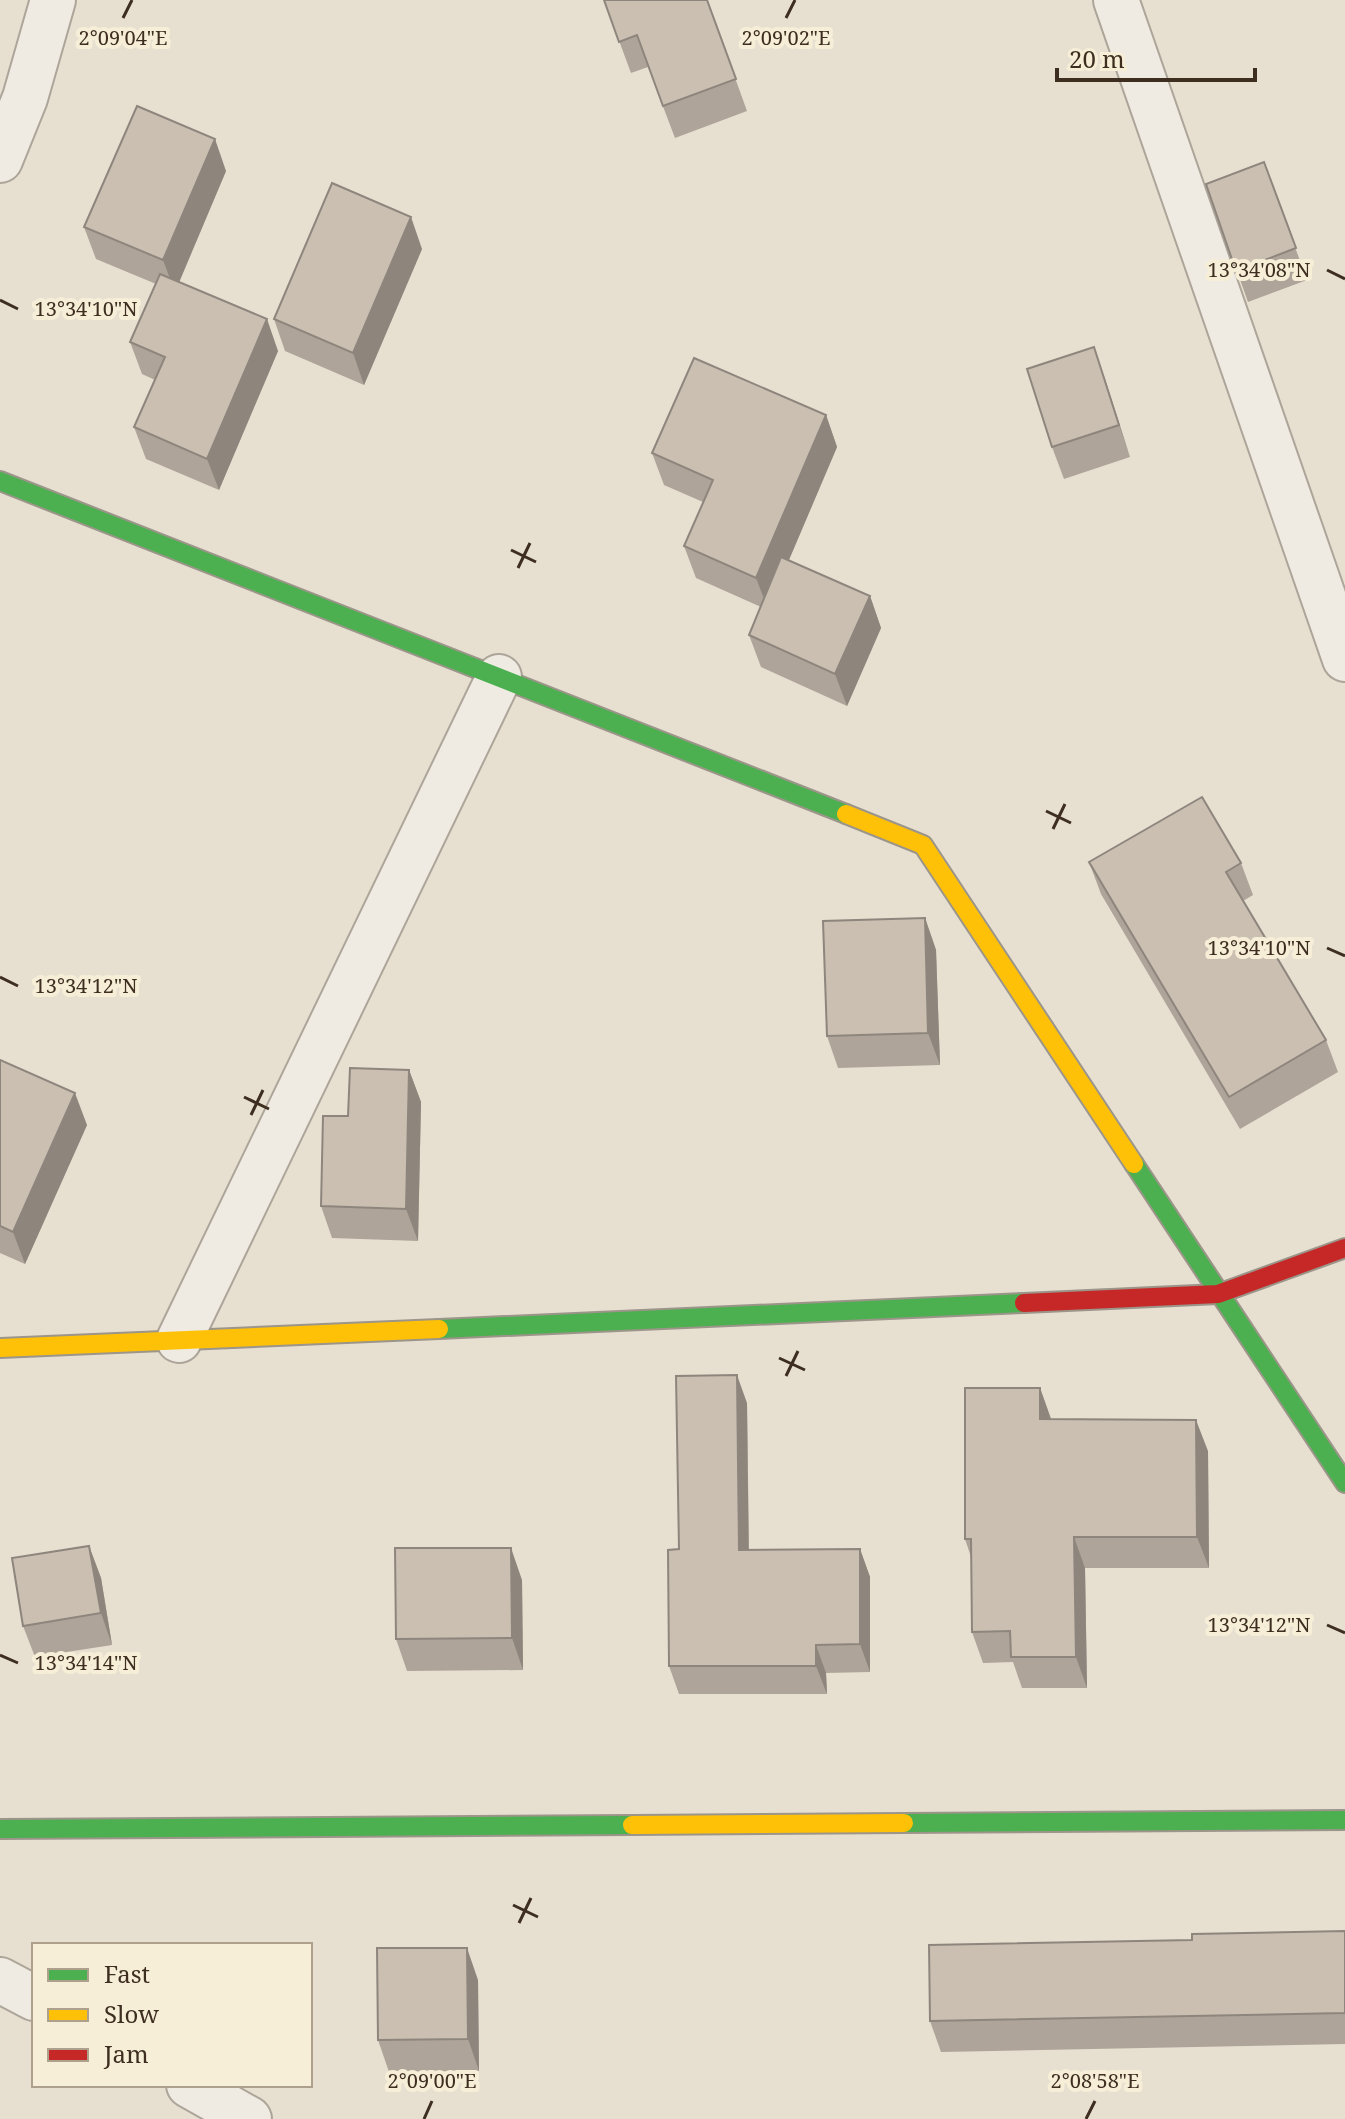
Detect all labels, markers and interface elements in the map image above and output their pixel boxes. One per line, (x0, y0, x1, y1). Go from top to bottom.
text: 2°09'04"E (79, 24, 167, 51)
text: 2°09'02"E (742, 24, 830, 51)
scale bar (1057, 32, 1255, 82)
text: 20 m (1069, 42, 1125, 75)
text: 13°34'08"N (1208, 256, 1310, 283)
text: 13°34'10"N (35, 295, 137, 322)
text: 13°34'10"N (1208, 934, 1310, 961)
text: 13°34'12"N (35, 972, 137, 999)
text: 13°34'12"N (1208, 1611, 1310, 1638)
text: 13°34'14"N (35, 1649, 137, 1676)
legend (32, 1943, 312, 2087)
text: Fast (104, 1957, 150, 1990)
text: Slow (104, 1997, 159, 2030)
text: Jam (103, 2037, 149, 2070)
text: 2°09'00"E (388, 2067, 476, 2094)
text: 2°08'58"E (1051, 2067, 1139, 2094)

